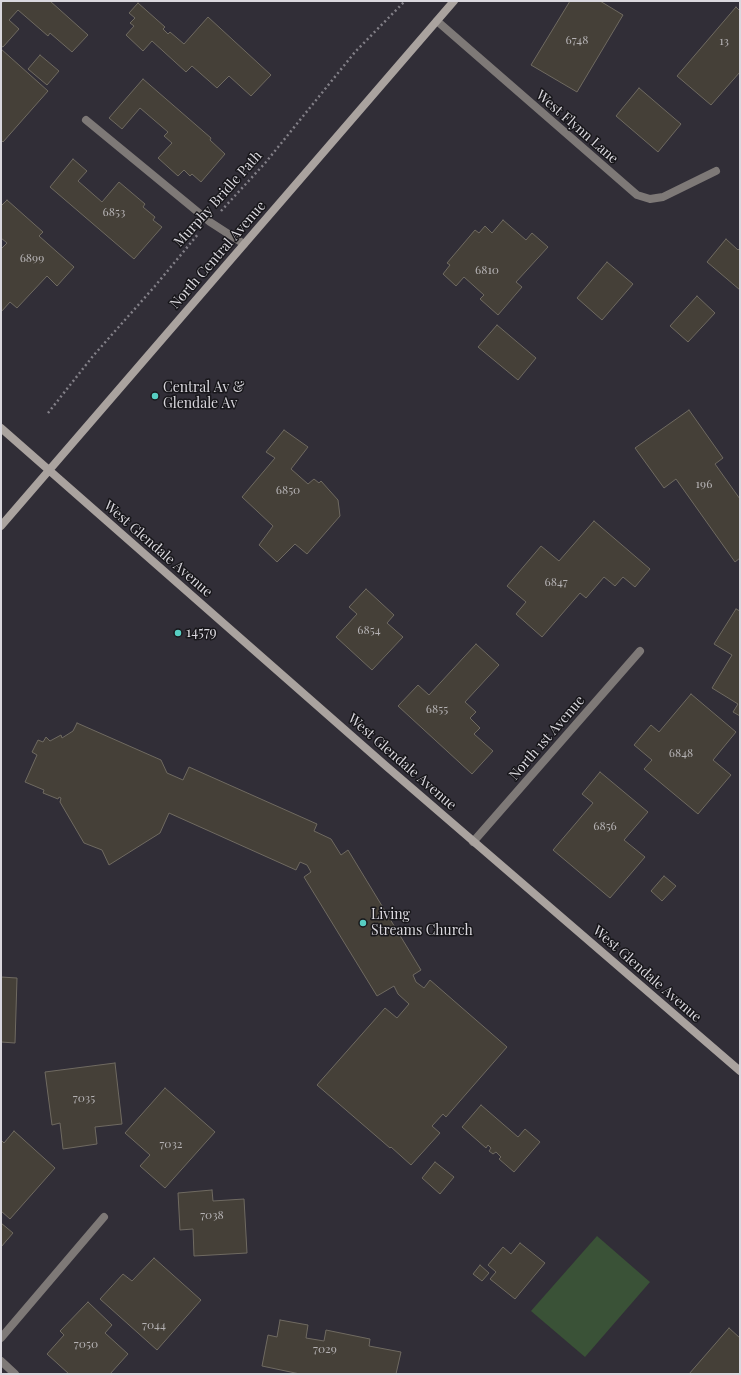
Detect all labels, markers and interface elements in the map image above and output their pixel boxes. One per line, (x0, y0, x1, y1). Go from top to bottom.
house number: 6748 (566, 33, 588, 47)
house number: 13 (719, 34, 729, 48)
street label: West Flynn Lane (533, 87, 621, 167)
street label: Murphy Bridle Path (171, 148, 265, 250)
street label: North Central Avenue (167, 198, 269, 312)
house number: 6853 (103, 205, 125, 219)
house number: 6899 (20, 251, 44, 265)
house number: 6810 (475, 263, 499, 277)
place label: Central Av & Glendale Av (163, 380, 245, 412)
marker: Central Av & Glendale Av (150, 391, 160, 401)
house number: 196 (696, 477, 712, 491)
house number: 6850 (276, 483, 300, 497)
street label: West Glendale Avenue (100, 497, 216, 601)
house number: 6847 (544, 575, 568, 589)
house number: 6854 (357, 623, 381, 637)
place label: 14579 (186, 625, 217, 641)
marker: 14579 (173, 628, 183, 638)
street label: North 1st Avenue (506, 692, 588, 784)
house number: 6855 (426, 702, 448, 716)
street label: West Glendale Avenue (344, 710, 460, 814)
house number: 6848 (669, 746, 693, 760)
house number: 6856 (593, 819, 617, 833)
place label: Living Streams Church (371, 907, 473, 940)
marker: Living Streams Church (358, 918, 368, 928)
street label: West Glendale Avenue (589, 922, 705, 1026)
house number: 7035 (73, 1091, 95, 1105)
house number: 7032 (159, 1137, 183, 1151)
house number: 7038 (200, 1208, 224, 1222)
house number: 7044 (142, 1318, 166, 1332)
house number: 7050 (74, 1337, 98, 1351)
house number: 7029 (313, 1342, 337, 1356)

